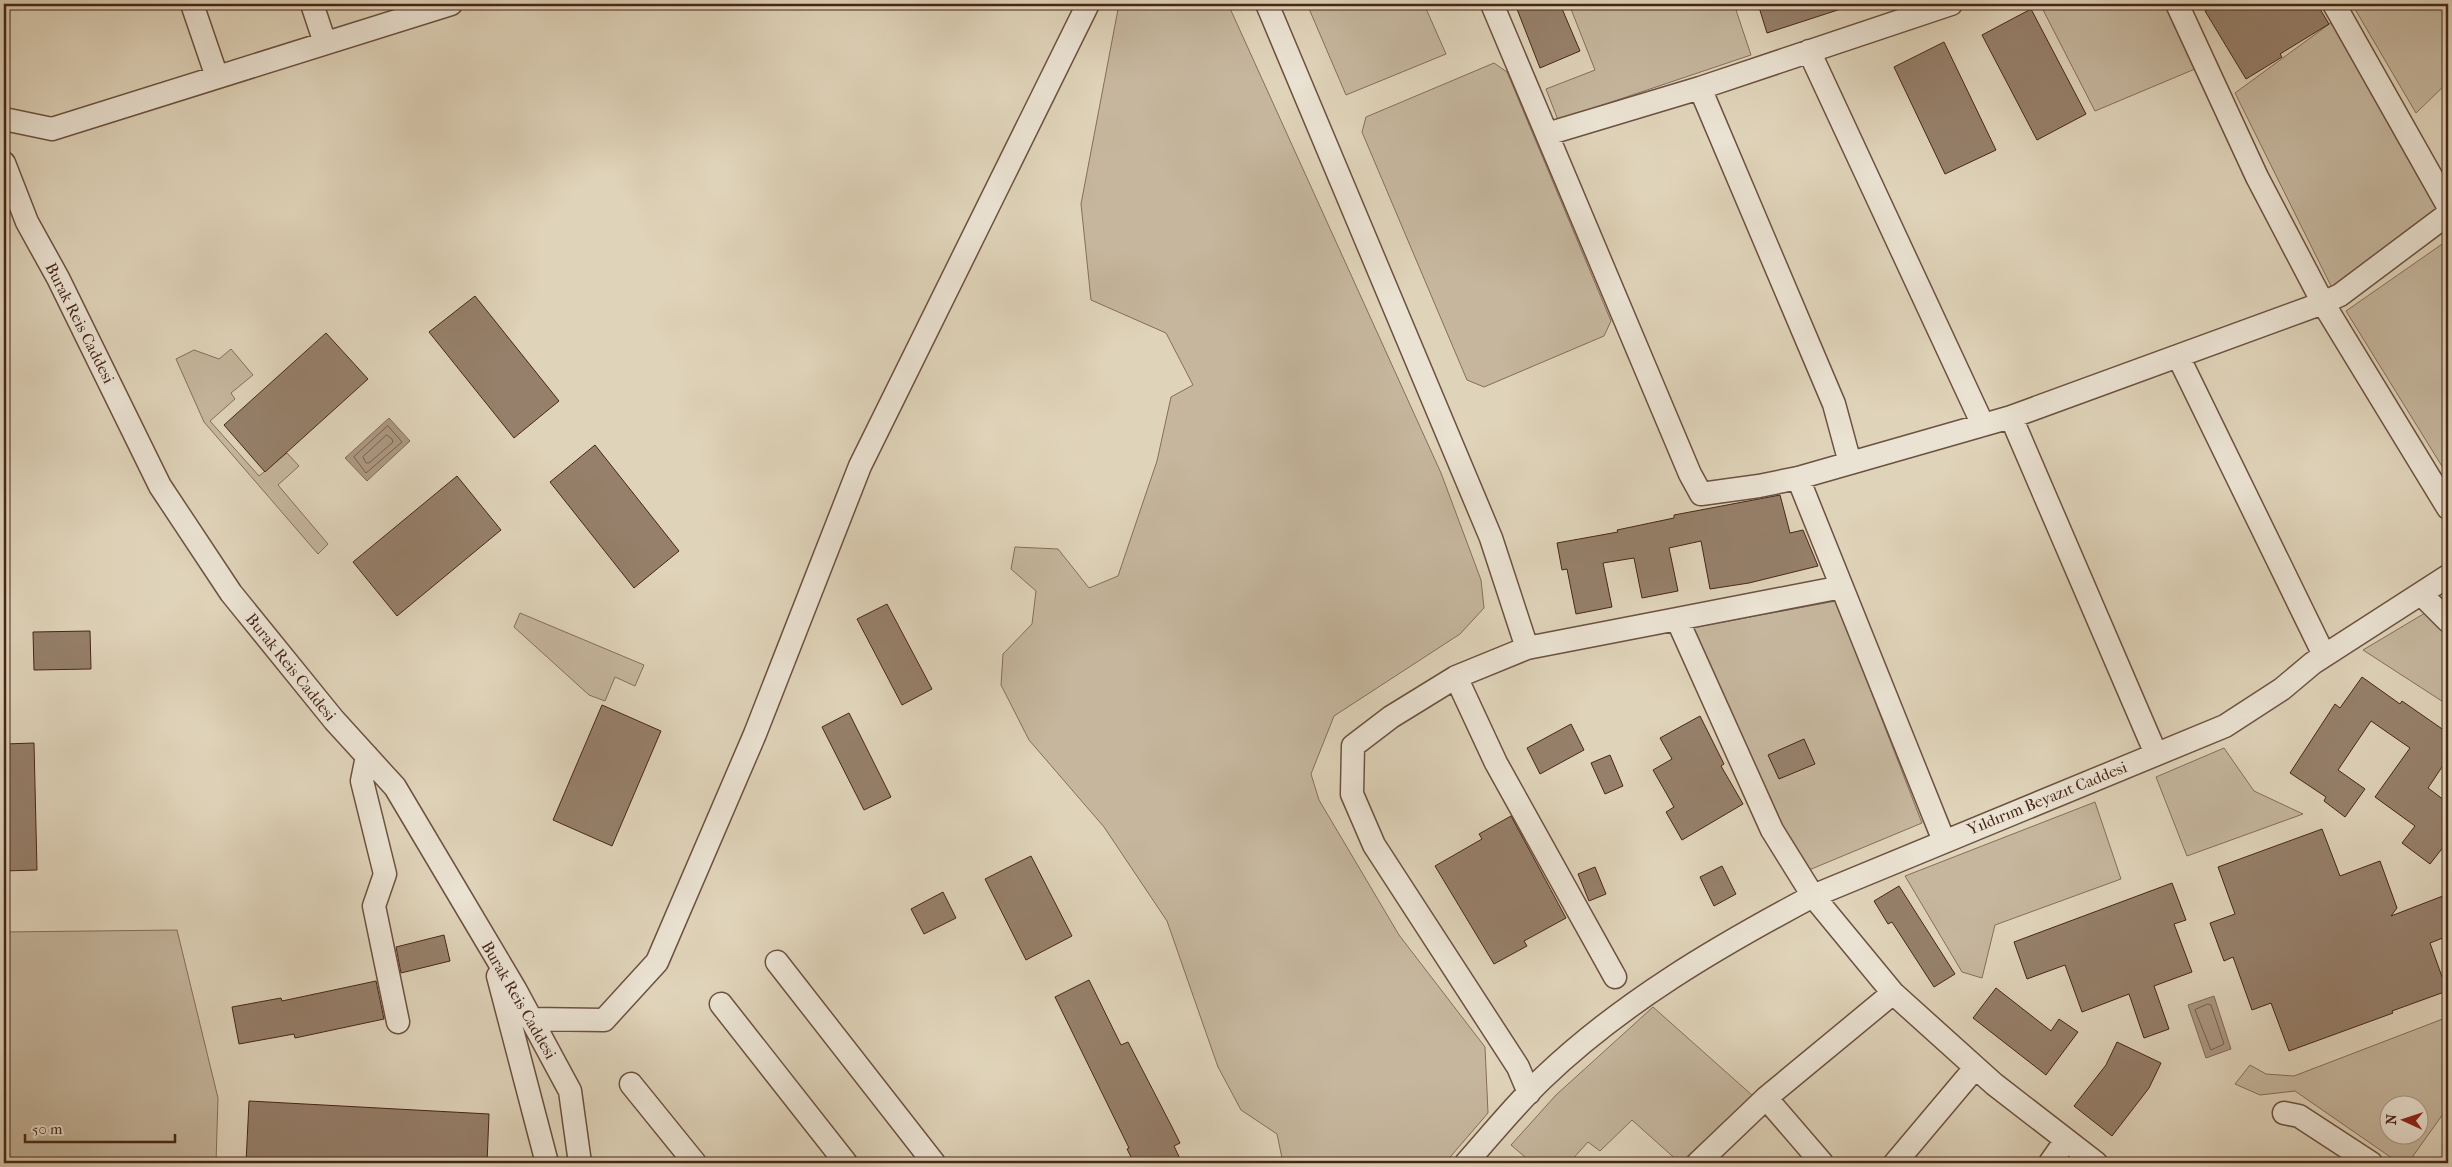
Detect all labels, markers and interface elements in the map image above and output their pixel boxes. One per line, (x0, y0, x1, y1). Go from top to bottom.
street label: Burak Reis Caddesi (41, 259, 119, 387)
street label: Burak Reis Caddesi (242, 609, 340, 725)
street label: Yıldırım Beyazıt Caddesi (1963, 757, 2130, 839)
street label: Burak Reis Caddesi (478, 938, 561, 1063)
north arrow (2380, 1094, 2430, 1144)
scale bar (25, 1112, 175, 1144)
text: N (2383, 1113, 2400, 1125)
text: 50 m (32, 1120, 63, 1138)

